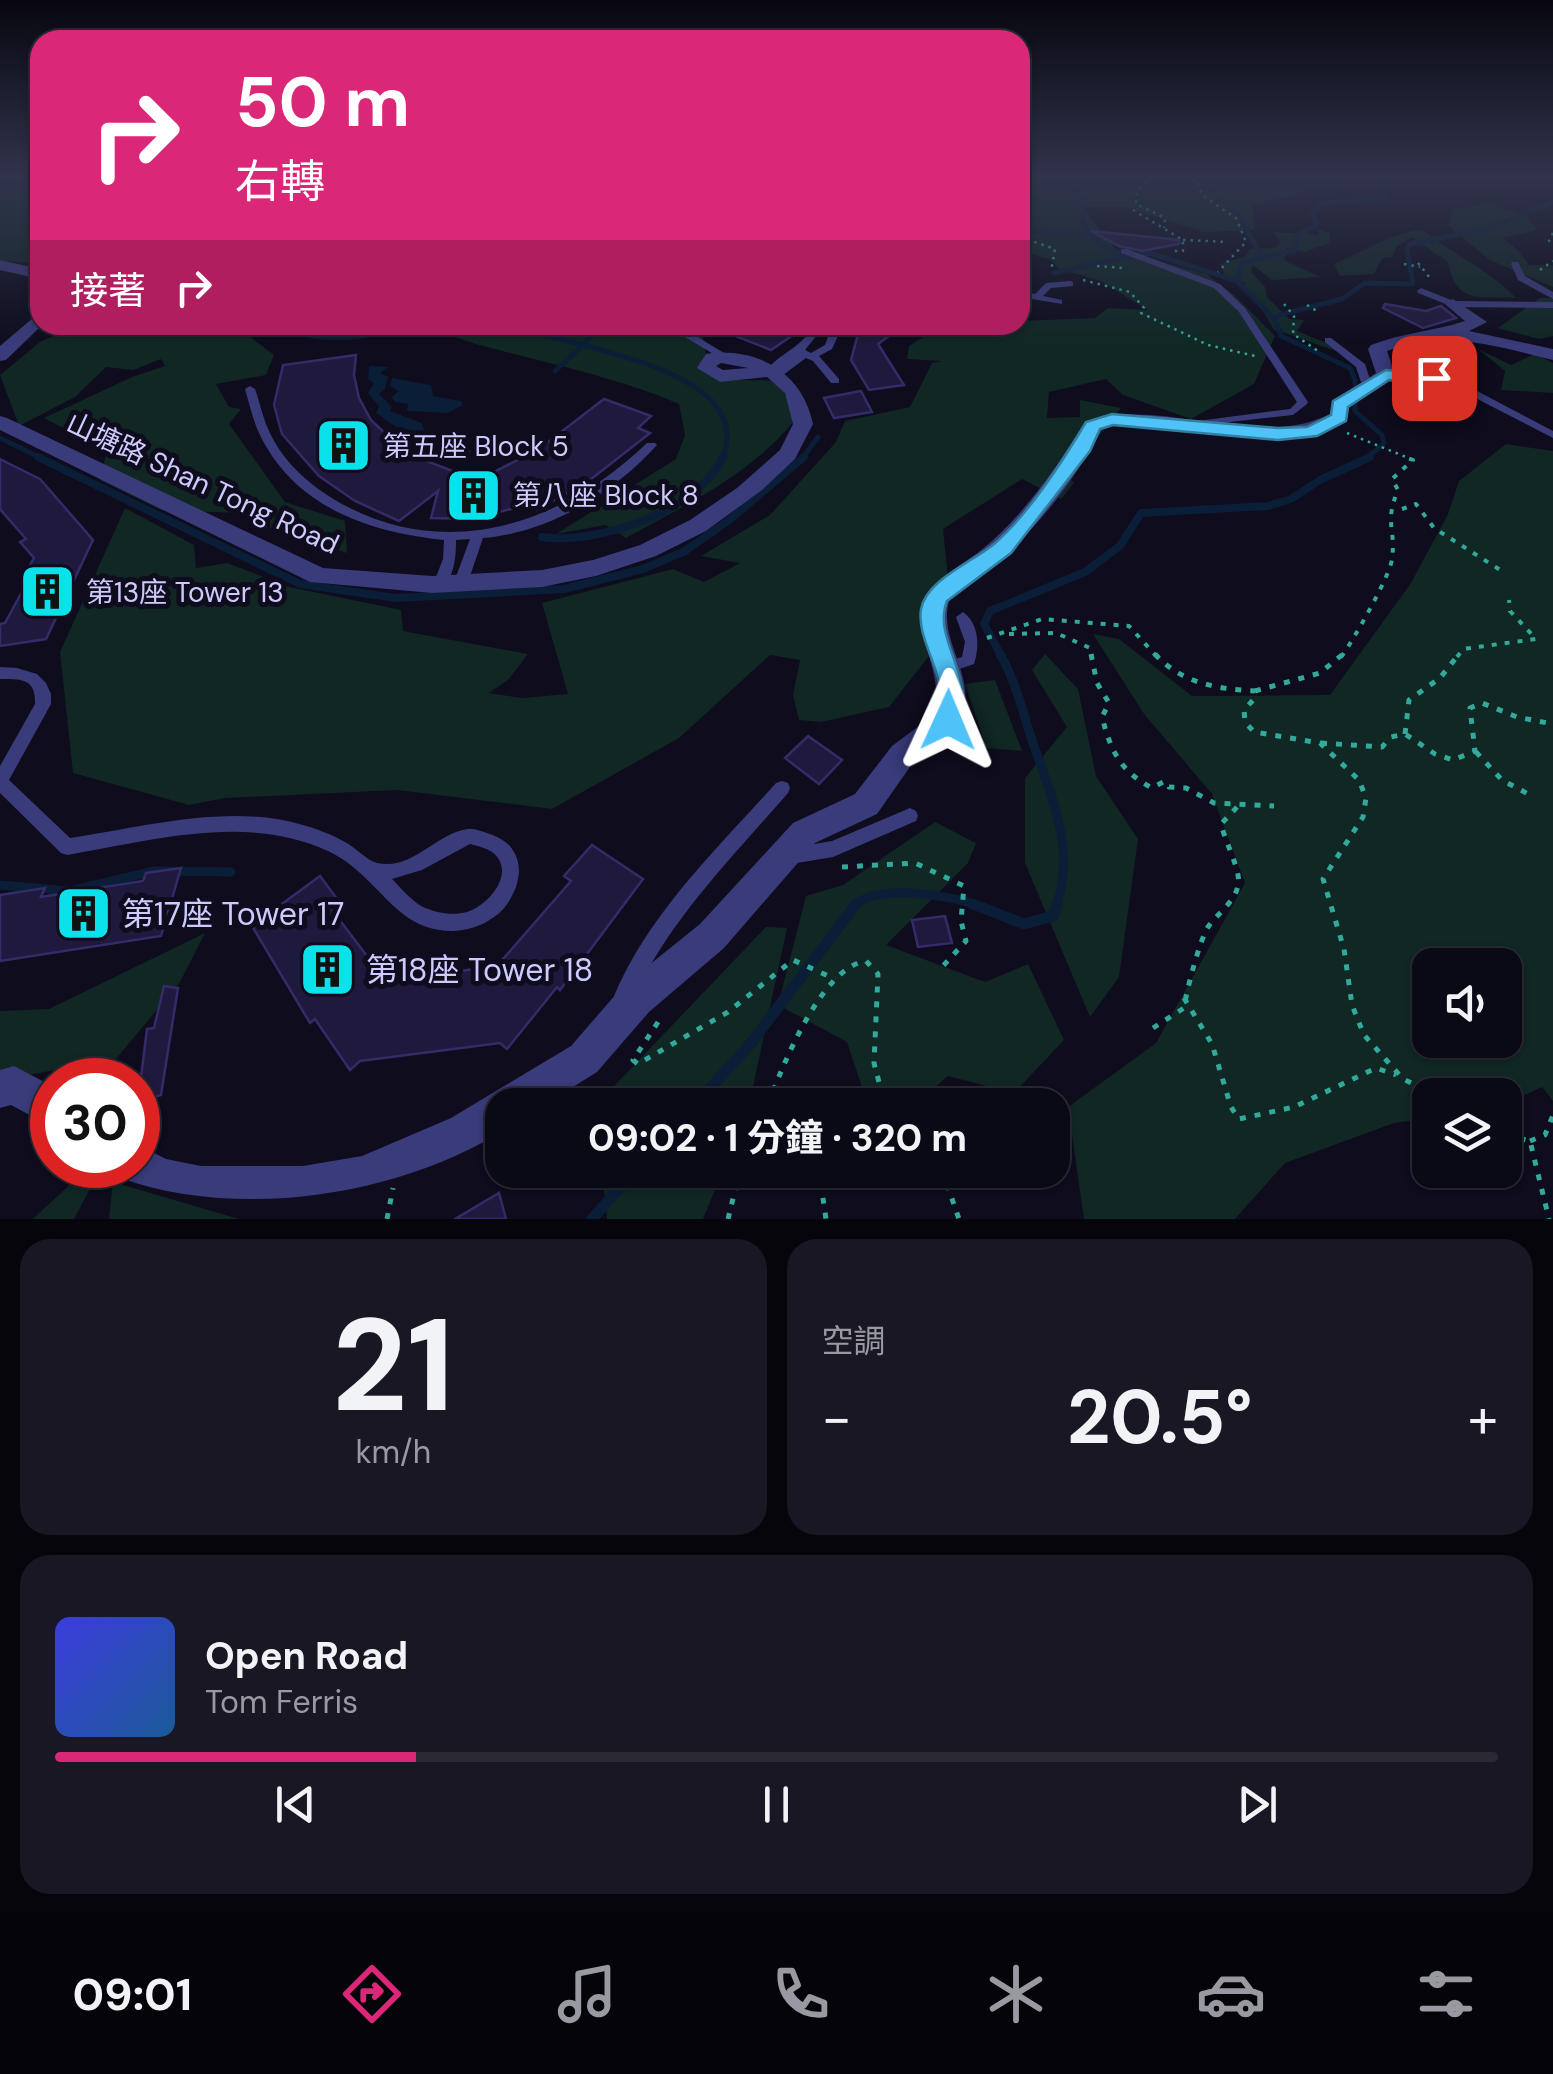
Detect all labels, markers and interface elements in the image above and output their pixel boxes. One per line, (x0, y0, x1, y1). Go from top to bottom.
text: 50 m (235, 57, 410, 148)
icon: right (70, 70, 200, 200)
text: 右轉 (235, 152, 325, 211)
icon: right (166, 260, 221, 315)
text: 接著 (70, 266, 146, 316)
pin (1392, 336, 1477, 421)
icon: arrive (1407, 351, 1462, 406)
street label: 山塘路 Shan Tong Road (61, 404, 345, 563)
building icon: 第五座 Block 5 (314, 416, 374, 476)
place label: 第五座 Block 5 (383, 428, 569, 465)
building icon: 第八座 Block 8 (444, 465, 504, 525)
place label: 第八座 Block 8 (513, 477, 699, 514)
building icon: 第13座 Tower 13 (17, 562, 77, 622)
place label: 第13座 Tower 13 (86, 574, 284, 611)
position arrow (896, 668, 1000, 772)
building icon: 第17座 Tower 17 (53, 884, 113, 944)
place label: 第17座 Tower 17 (122, 893, 344, 935)
building icon: 第18座 Tower 18 (297, 940, 357, 1000)
map controls (1412, 948, 1522, 1188)
button: sound (1412, 948, 1522, 1058)
place label: 第18座 Tower 18 (366, 949, 593, 991)
speed limit sign: 30 (30, 1058, 160, 1188)
button: layers (1412, 1078, 1522, 1188)
text: 09:02 · 1 分鐘 · 320 m (588, 1113, 967, 1163)
text: 21 (332, 1281, 454, 1450)
text: 空調 (822, 1320, 886, 1362)
text: 20.5° (1067, 1369, 1253, 1466)
text: − (822, 1382, 852, 1454)
text: + (1468, 1382, 1498, 1454)
text: km/h (355, 1431, 431, 1473)
text: Open Road (205, 1631, 408, 1681)
text: Tom Ferris (205, 1681, 358, 1723)
icon: previous (268, 1777, 323, 1832)
icon: pause (749, 1777, 804, 1832)
icon: next (1230, 1777, 1285, 1832)
icon: directions (337, 1959, 407, 2029)
icon: music (552, 1959, 622, 2029)
icon: phone (766, 1959, 836, 2029)
icon: climate (981, 1959, 1051, 2029)
icon: car (1196, 1959, 1266, 2029)
icon: filters (1411, 1959, 1481, 2029)
text: 09:01 (72, 1965, 192, 2024)

